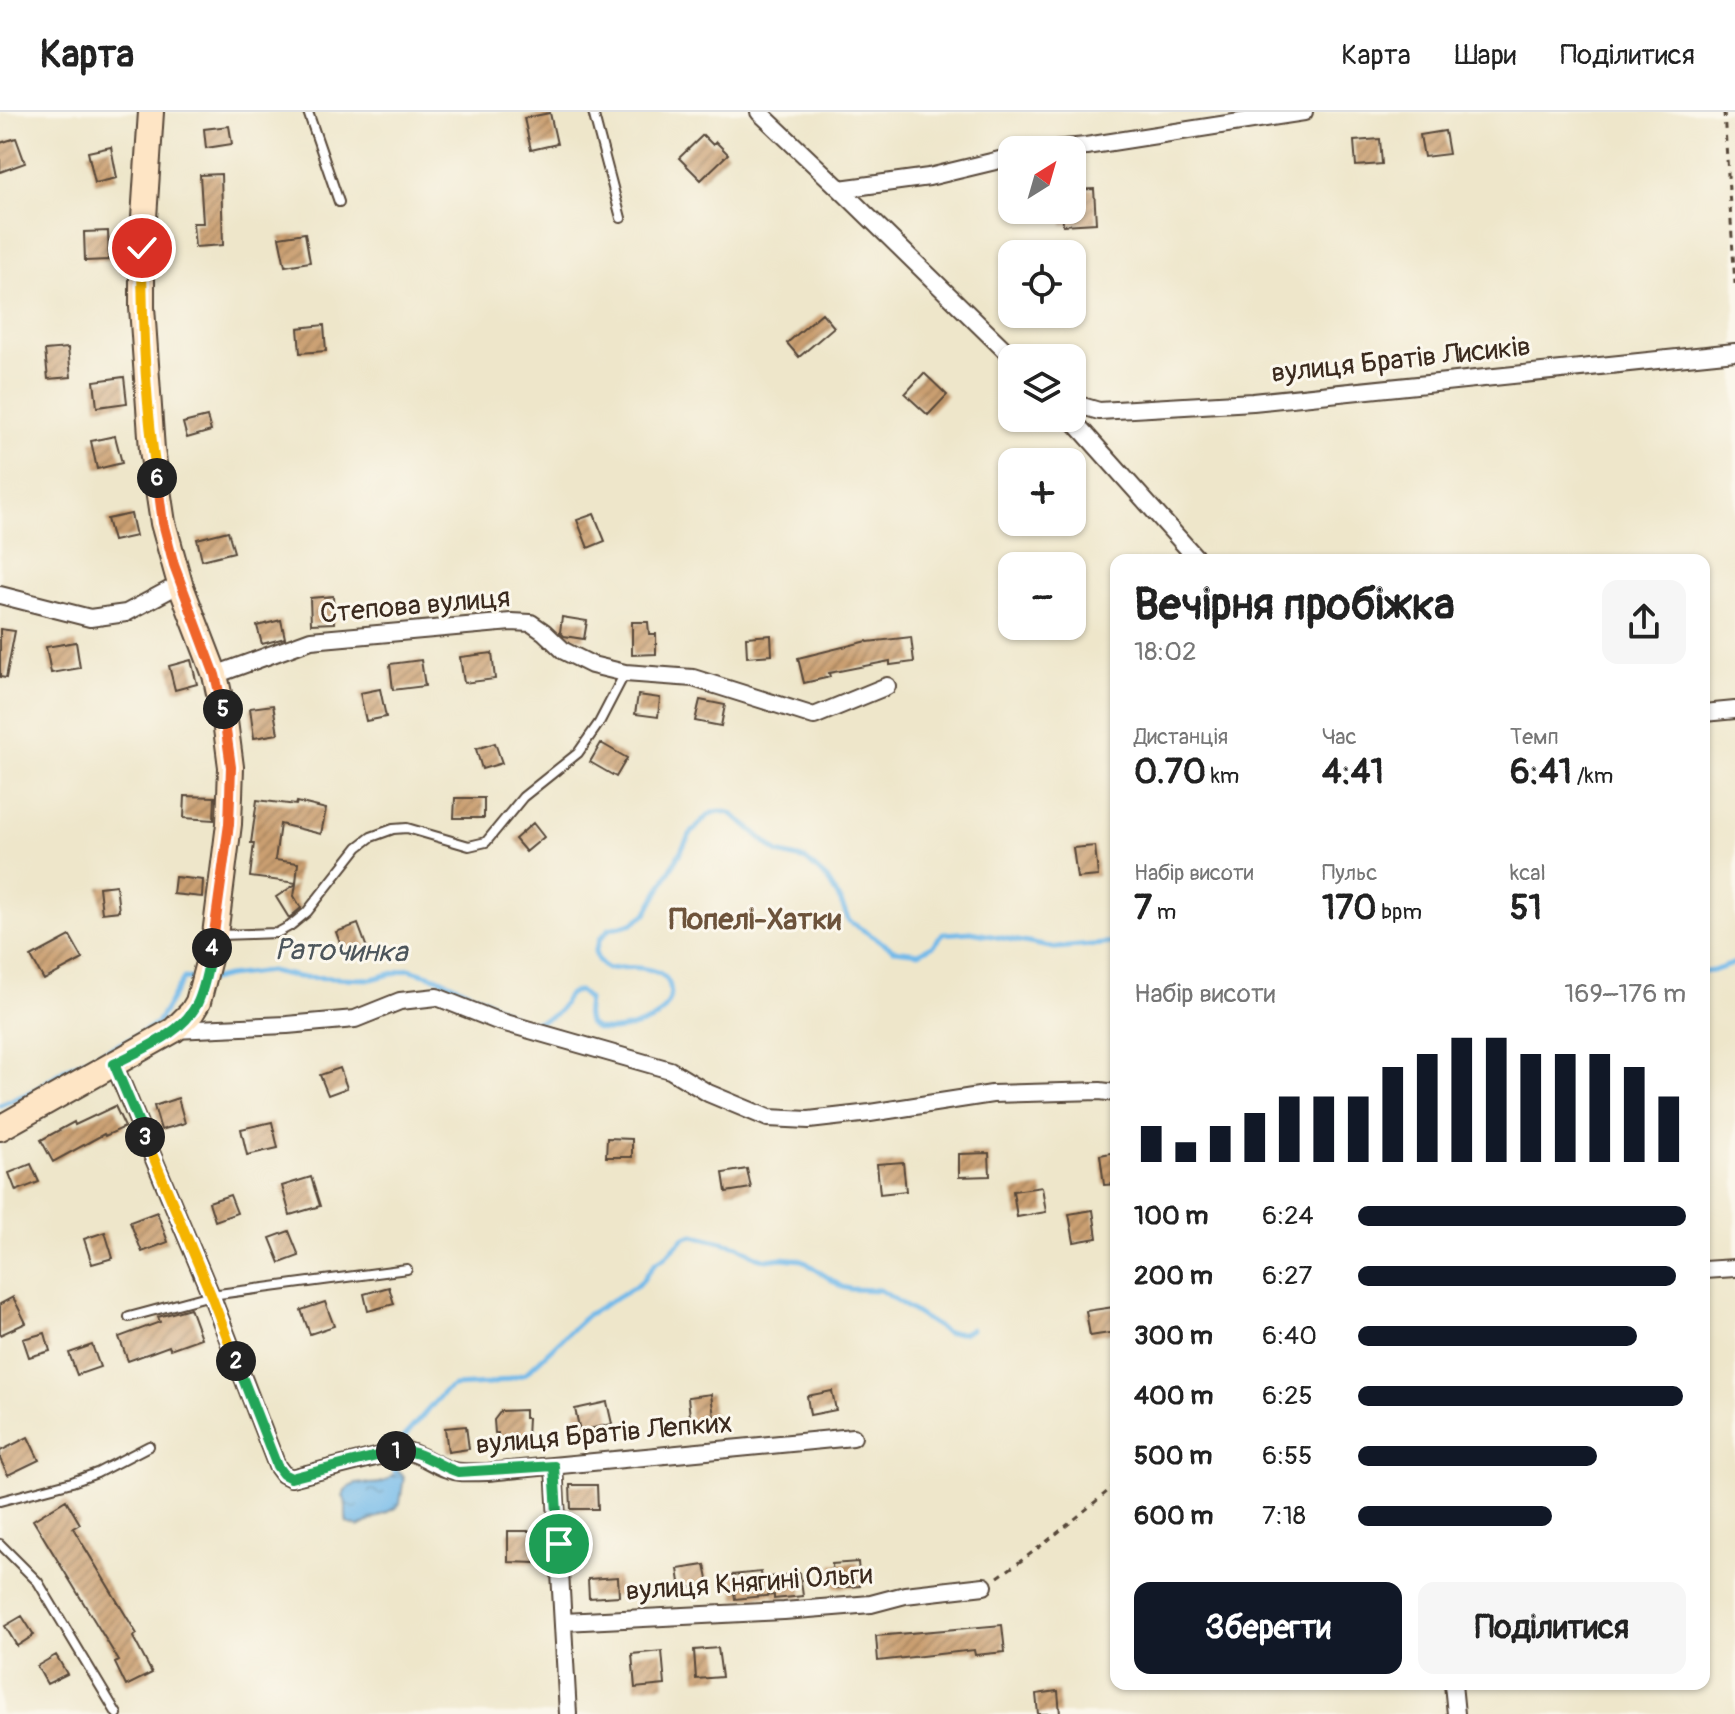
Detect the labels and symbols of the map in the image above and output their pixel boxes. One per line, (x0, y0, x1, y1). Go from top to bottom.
north arrow (998, 136, 1086, 224)
pin (108, 214, 176, 282)
street label: вулиця Братів Лисиків (1270, 329, 1532, 391)
pin: 6 (137, 458, 177, 498)
street label: Степова вулиця (318, 580, 512, 632)
pin: 5 (203, 689, 243, 729)
district label: Попелі-Хатки (669, 901, 842, 938)
pin: 4 (192, 928, 232, 968)
water label: Раточинка (274, 931, 410, 971)
pin: 3 (125, 1117, 165, 1157)
pin: 2 (216, 1341, 256, 1381)
street label: вулиця Братів Лепких (474, 1405, 734, 1463)
pin: 1 (376, 1431, 416, 1471)
pin (525, 1510, 593, 1578)
street label: вулиця Княгині Ольги (624, 1557, 874, 1609)

